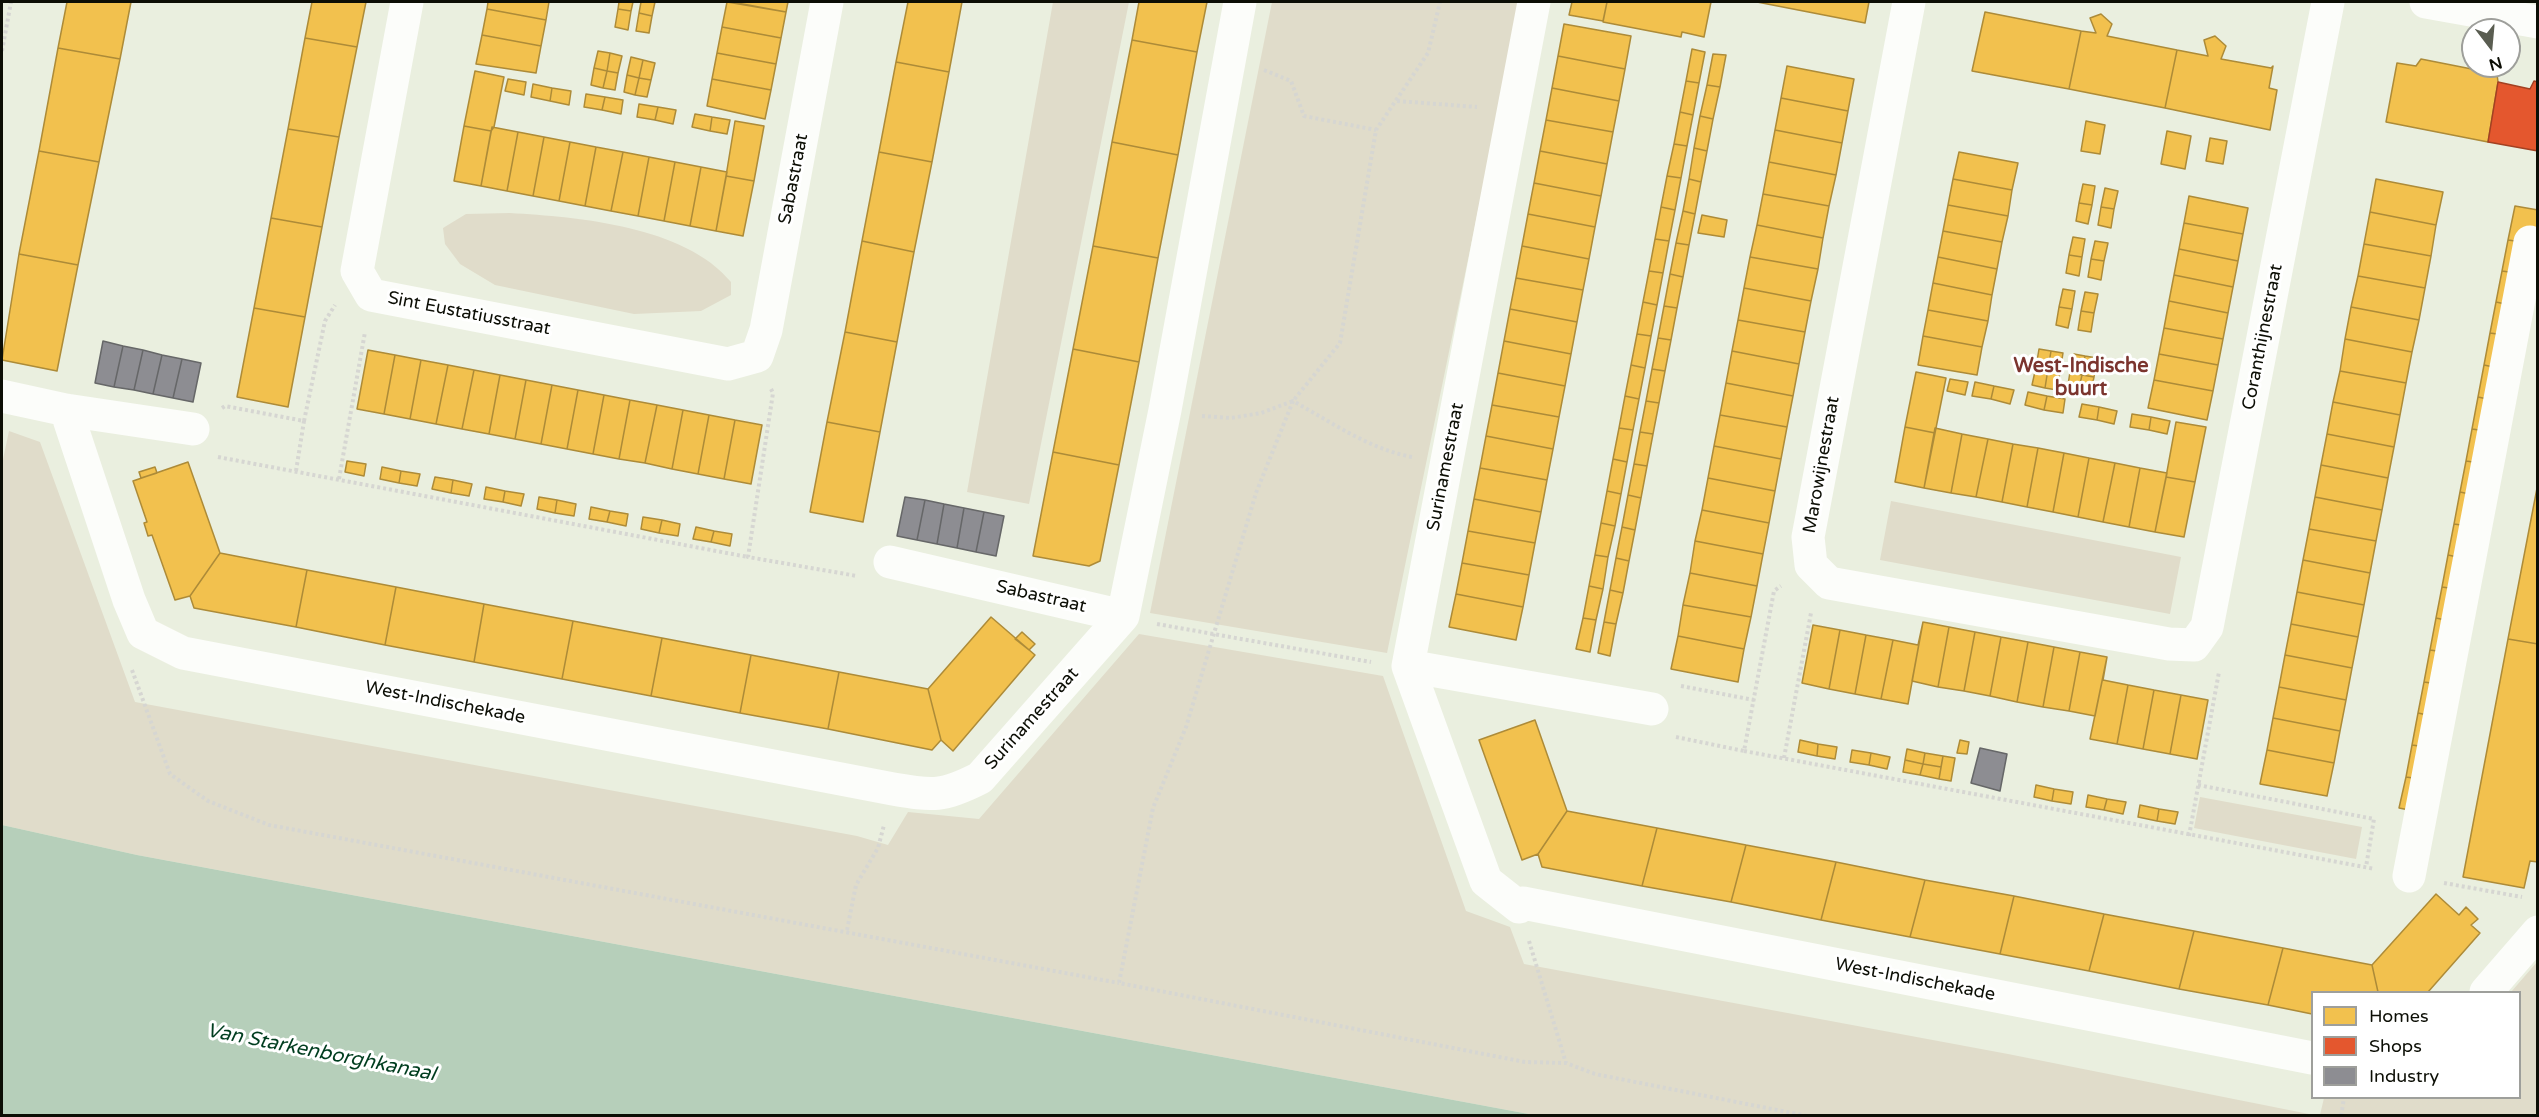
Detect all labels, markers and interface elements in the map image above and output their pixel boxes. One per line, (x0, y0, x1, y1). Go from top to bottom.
north arrow (2461, 18, 2521, 78)
text: N (2486, 52, 2504, 75)
street label: Sabastraat (775, 132, 813, 226)
street label: Coranthijnestraat (2238, 262, 2288, 412)
street label: Sint Eustatiusstraat (386, 288, 552, 340)
district label: West-Indische buurt (2014, 355, 2148, 402)
street label: Marowijnestraat (1799, 395, 1845, 535)
street label: Surinamestraat (1423, 401, 1469, 533)
street label: Sabastraat (994, 576, 1088, 618)
street label: Surinamestraat (980, 663, 1084, 775)
street label: West-Indischekade (363, 677, 527, 729)
street label: West-Indischekade (1833, 954, 1997, 1006)
legend (2311, 991, 2521, 1099)
text: Homes (2369, 1005, 2429, 1027)
water label: Van Starkenborghkanaal (205, 1019, 437, 1087)
text: Shops (2369, 1035, 2422, 1057)
text: Industry (2369, 1065, 2439, 1087)

